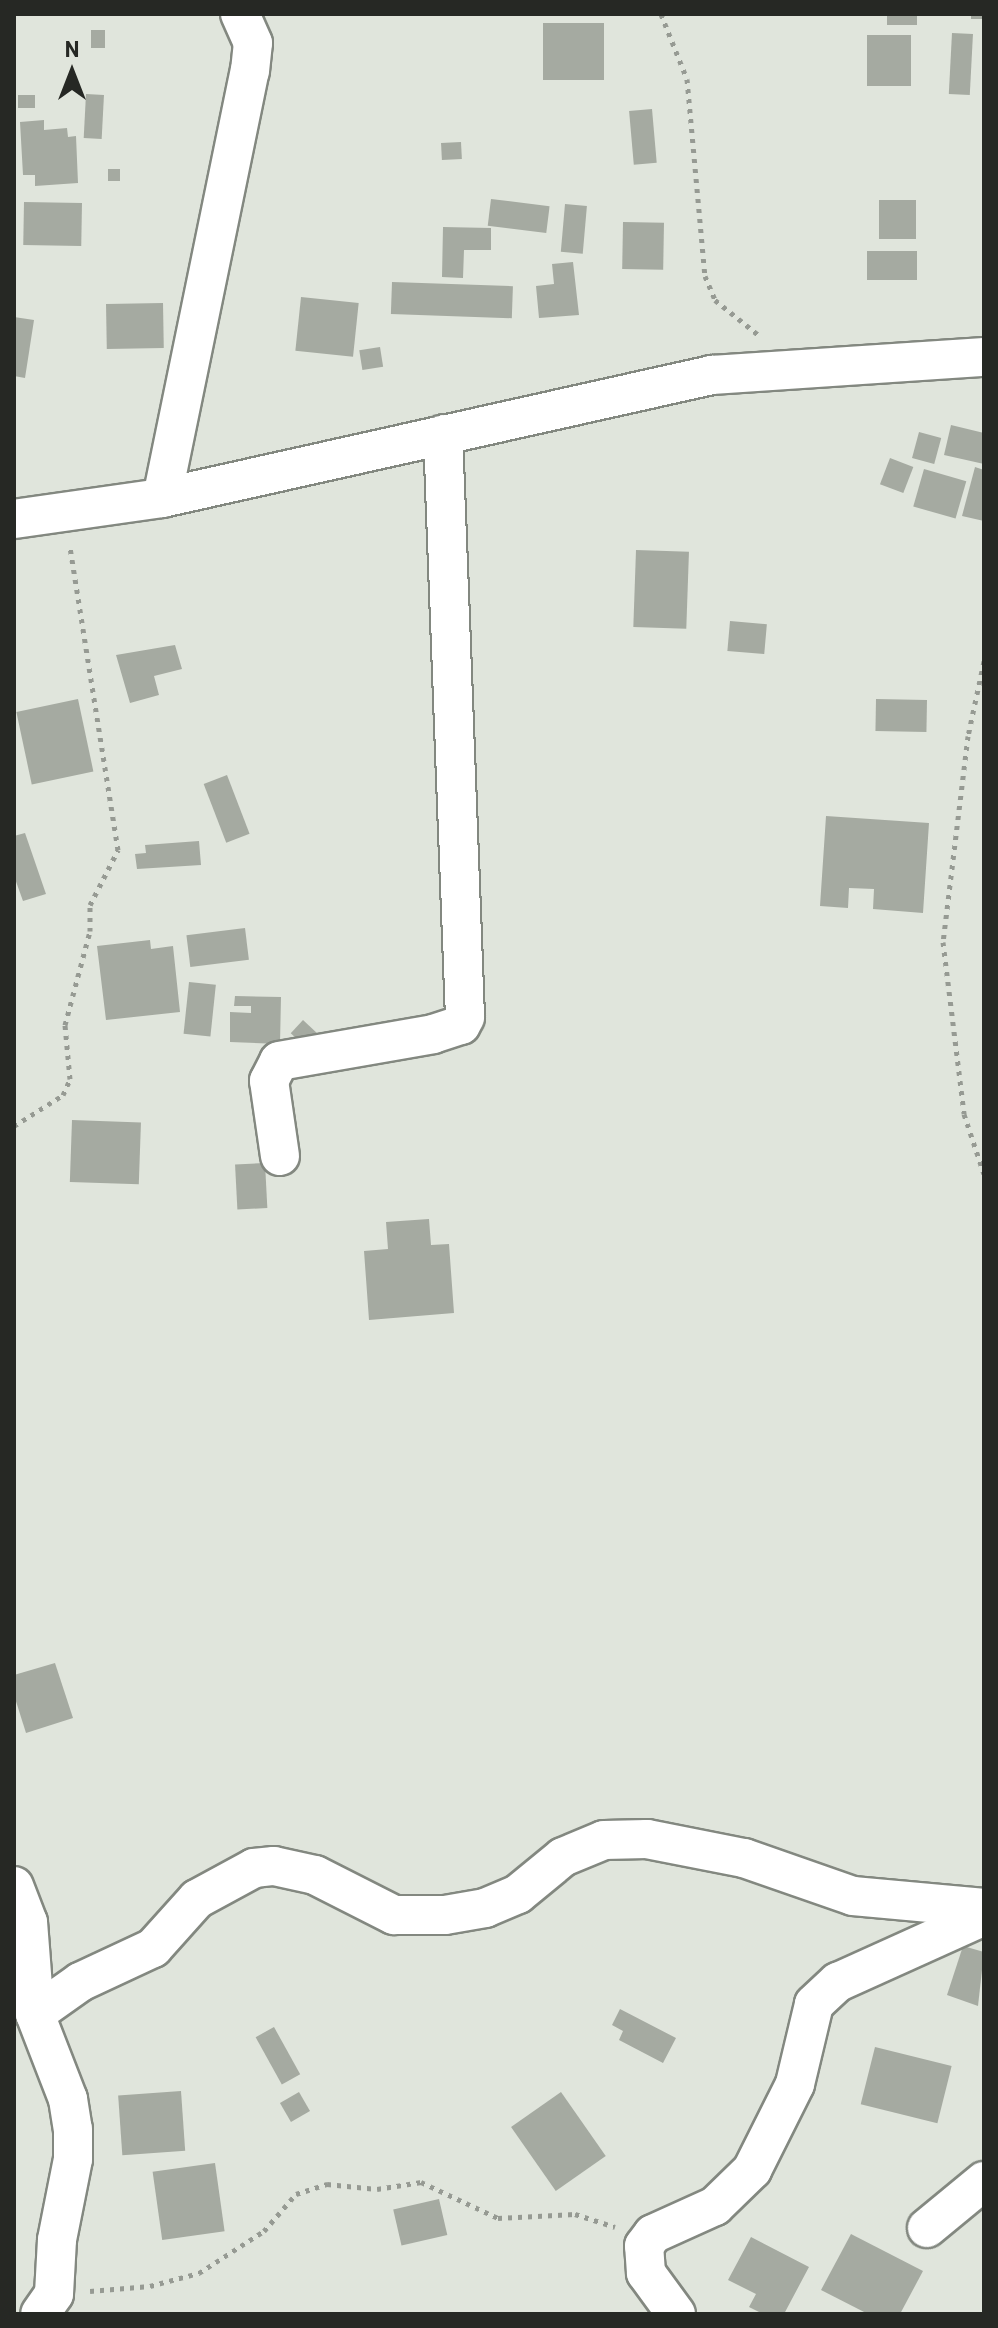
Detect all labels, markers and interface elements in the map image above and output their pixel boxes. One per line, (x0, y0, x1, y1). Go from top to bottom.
north arrow (32, 32, 112, 112)
text: N (65, 35, 79, 61)

